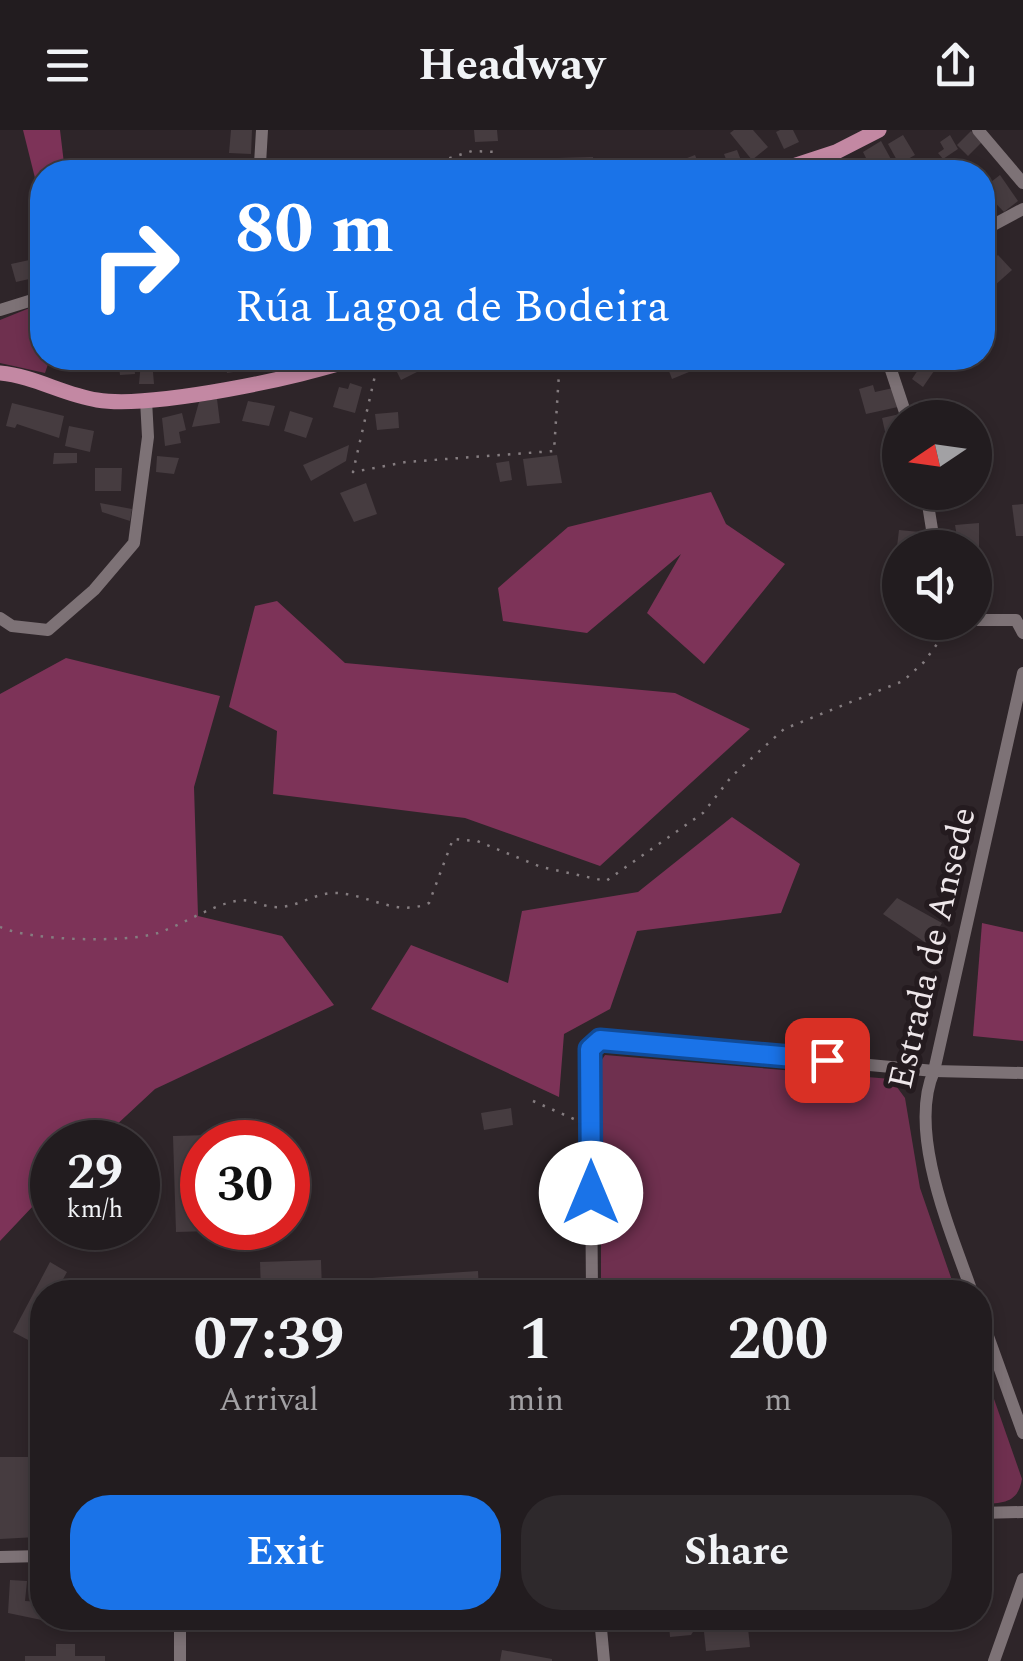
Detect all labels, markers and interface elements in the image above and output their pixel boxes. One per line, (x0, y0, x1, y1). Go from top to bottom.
text: Headway (418, 31, 605, 100)
icon: menu (40, 38, 95, 93)
icon: share (928, 38, 983, 93)
text: 80 m (235, 177, 394, 283)
icon: right (70, 200, 200, 330)
text: Rúa Lagoa de Bodeira (235, 273, 669, 342)
north arrow (882, 400, 992, 510)
map controls (882, 400, 992, 640)
button: sound (882, 530, 992, 640)
street label: Estrada de Ansede (874, 802, 991, 1094)
pin (785, 1018, 870, 1103)
icon: arrive (800, 1033, 855, 1088)
speed limit sign: 30 (180, 1120, 310, 1250)
text: 29 (67, 1135, 123, 1211)
position arrow (539, 1141, 643, 1245)
text: km/h (67, 1191, 123, 1229)
text: 07:39 (194, 1294, 344, 1386)
text: 1 (519, 1294, 553, 1386)
text: 200 (727, 1294, 828, 1386)
text: Arrival (219, 1376, 319, 1425)
text: min (508, 1376, 564, 1425)
text: m (764, 1376, 792, 1425)
button: Exit (70, 1495, 501, 1610)
button: Share (521, 1495, 952, 1610)

